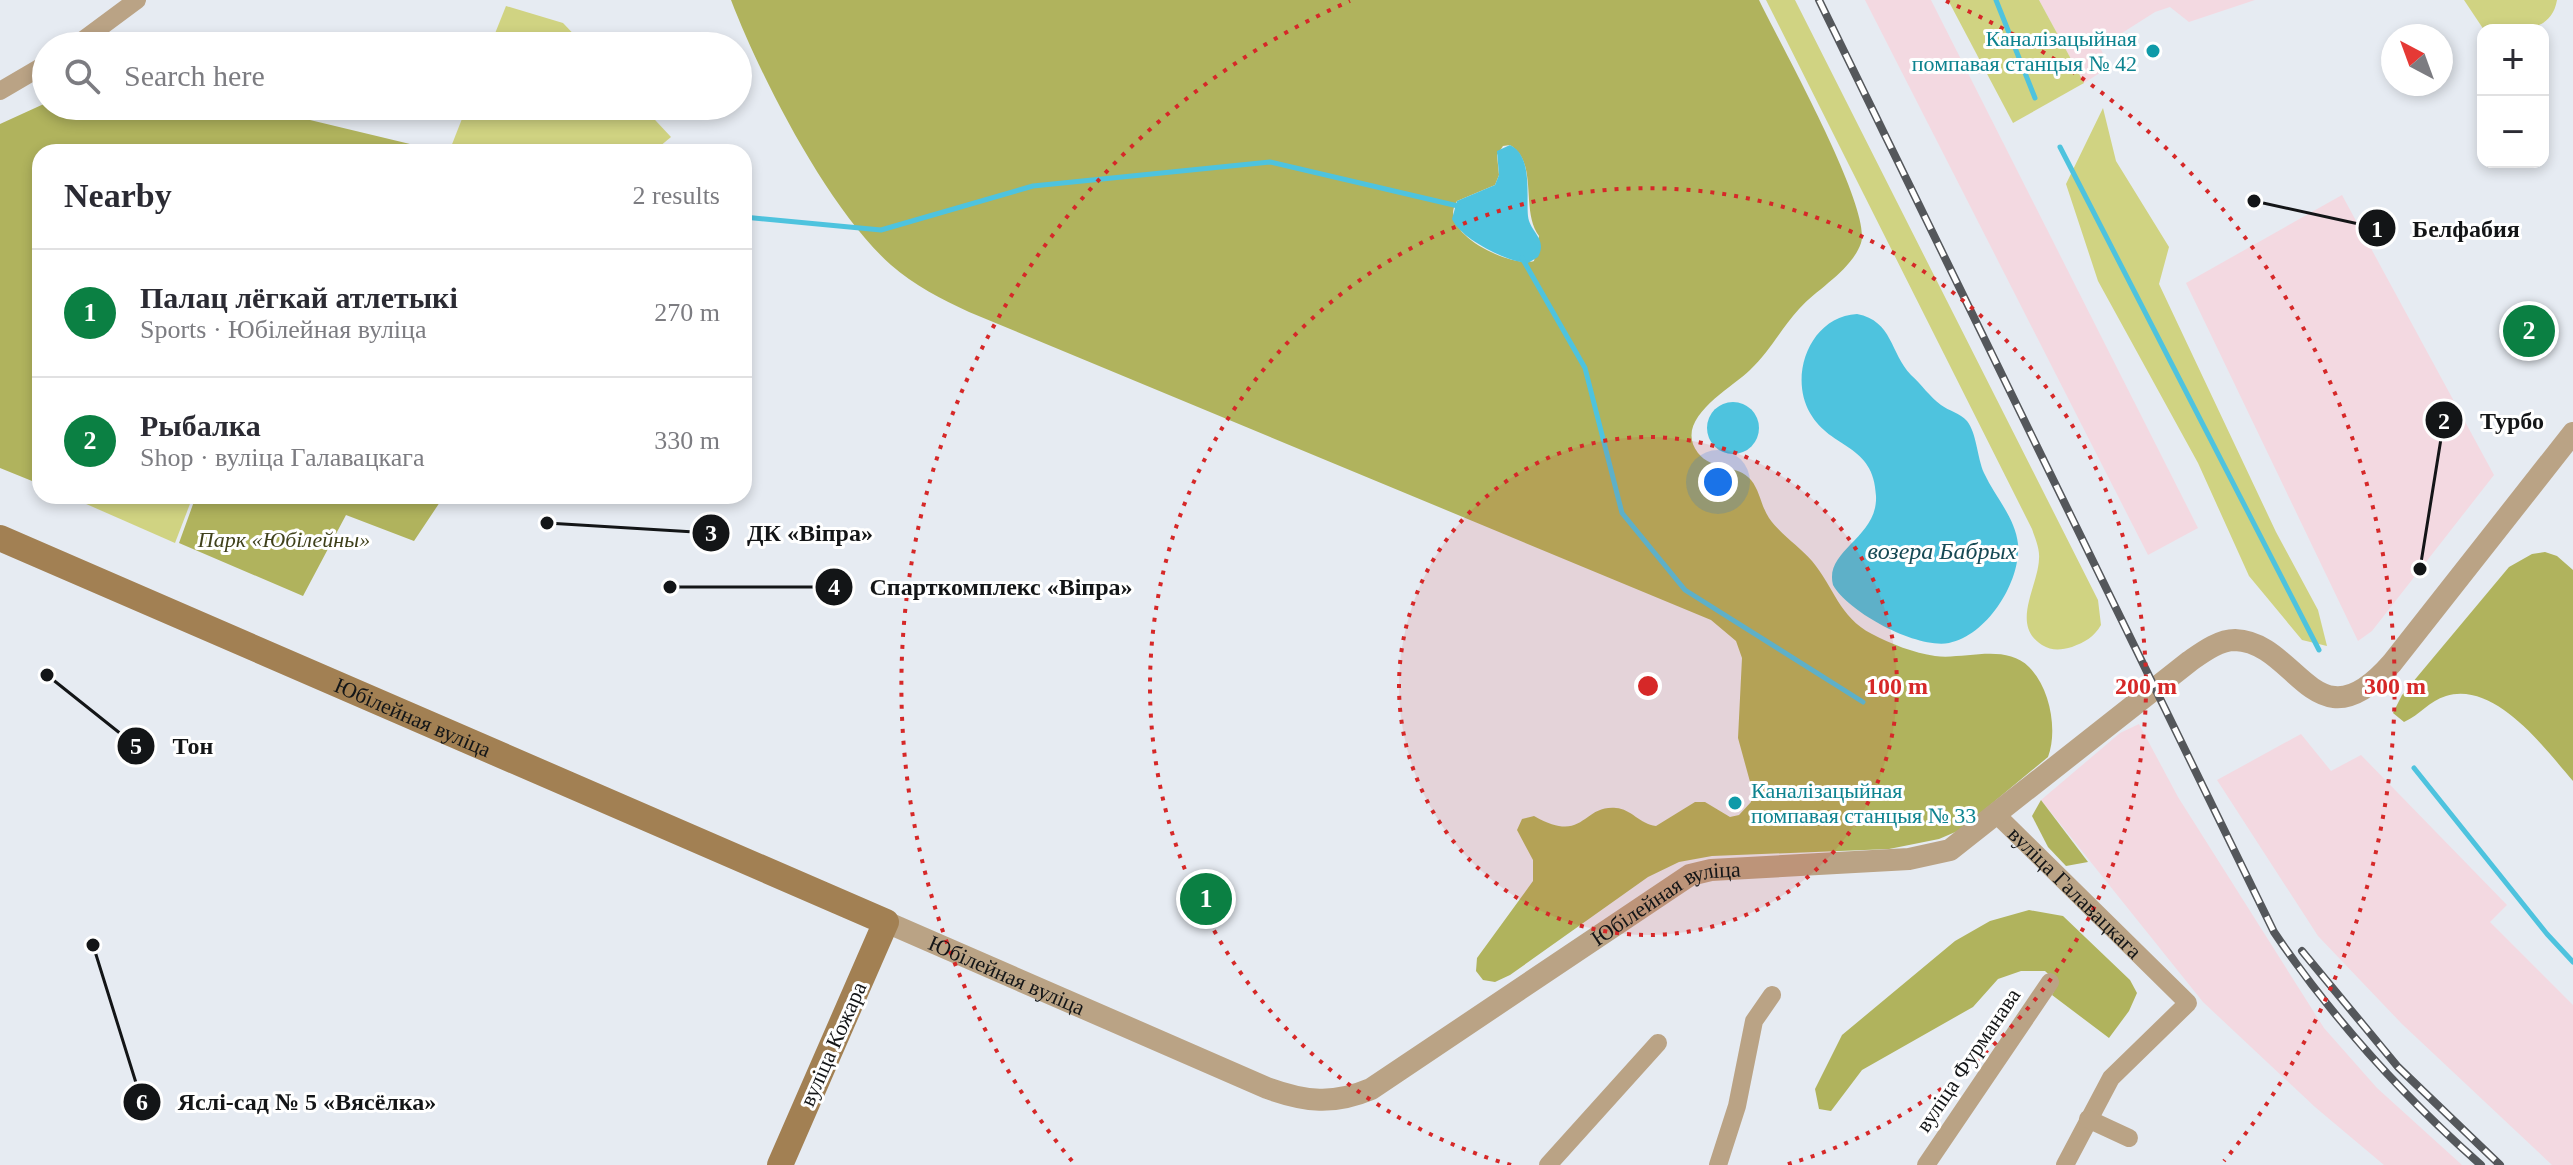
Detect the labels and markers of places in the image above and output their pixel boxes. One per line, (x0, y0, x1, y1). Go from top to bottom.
place label: Каналізацыйная помпавая станцыя № 42 (1912, 26, 2137, 76)
marker: Каналізацыйная помпавая станцыя № 42 (2144, 42, 2162, 60)
callout: Белфабия (2357, 204, 2536, 252)
pin: 2 (2503, 301, 2555, 361)
callout: Турбо (2424, 396, 2560, 444)
callout: ДК «Віпра» (691, 509, 889, 557)
callout: Спарткомплекс «Віпра» (814, 563, 1149, 611)
centre of rings (1634, 672, 1662, 700)
callout: Тон (116, 722, 229, 770)
place label: Каналізацыйная помпавая станцыя № 33 (1751, 778, 1976, 828)
marker: Каналізацыйная помпавая станцыя № 33 (1726, 794, 1744, 812)
pin: 1 (1180, 869, 1232, 929)
callout: Яслі-сад № 5 «Вясёлка» (122, 1078, 452, 1126)

